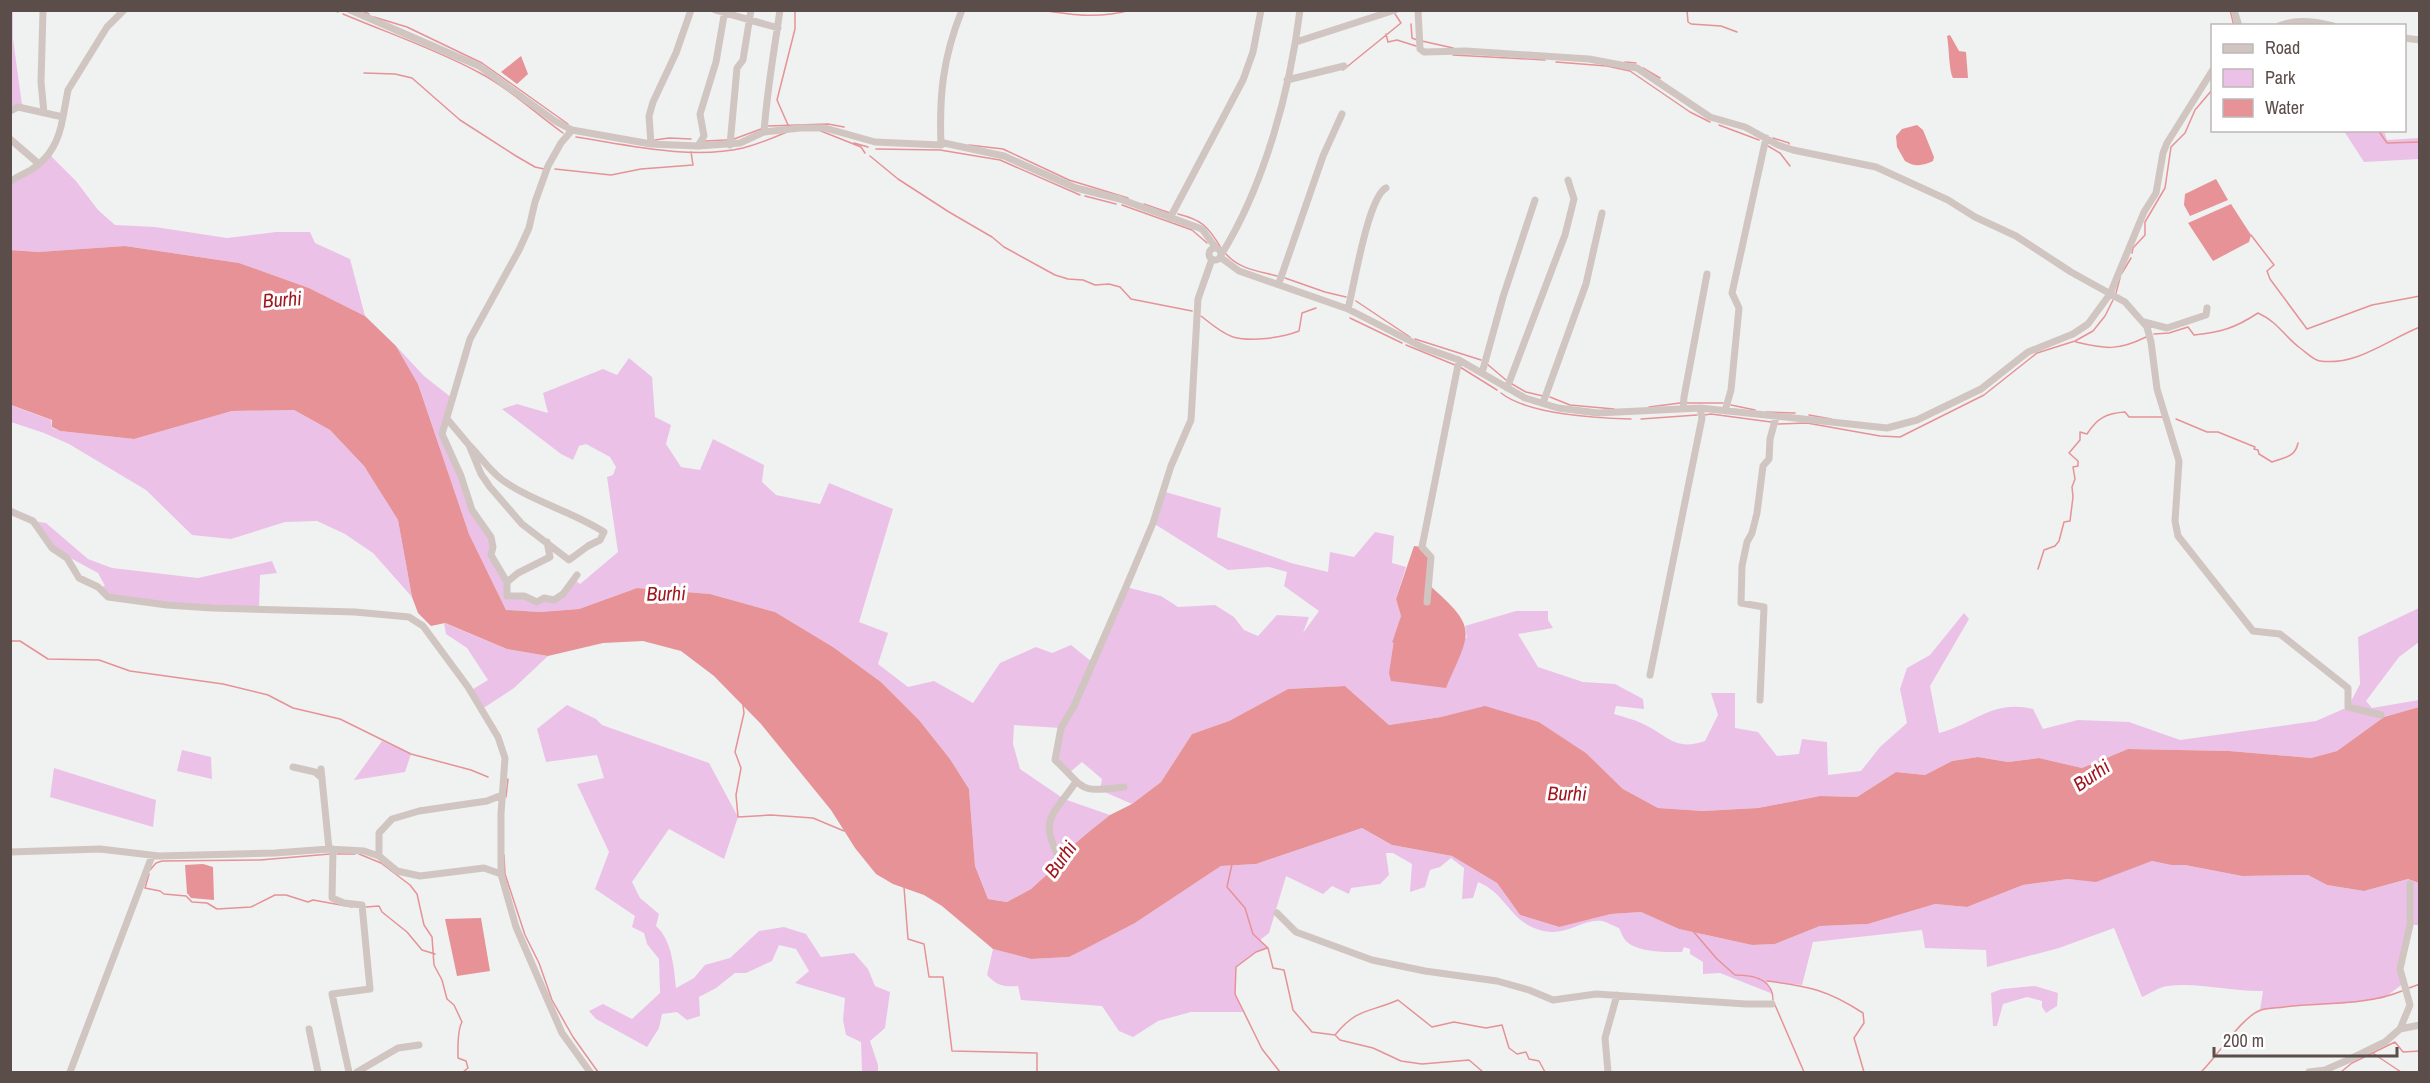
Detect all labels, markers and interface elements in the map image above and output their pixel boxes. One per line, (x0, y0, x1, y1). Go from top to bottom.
legend (2211, 24, 2406, 132)
text: Road (2265, 35, 2300, 60)
text: Park (2265, 65, 2296, 90)
text: Water (2265, 95, 2304, 120)
water label: Burhi (262, 284, 303, 314)
water label: Burhi (646, 579, 686, 607)
water label: Burhi (2067, 753, 2115, 797)
water label: Burhi (1547, 779, 1587, 807)
water label: Burhi (1038, 835, 1083, 883)
scale bar (2214, 1020, 2397, 1058)
text: 200 m (2223, 1028, 2264, 1053)

